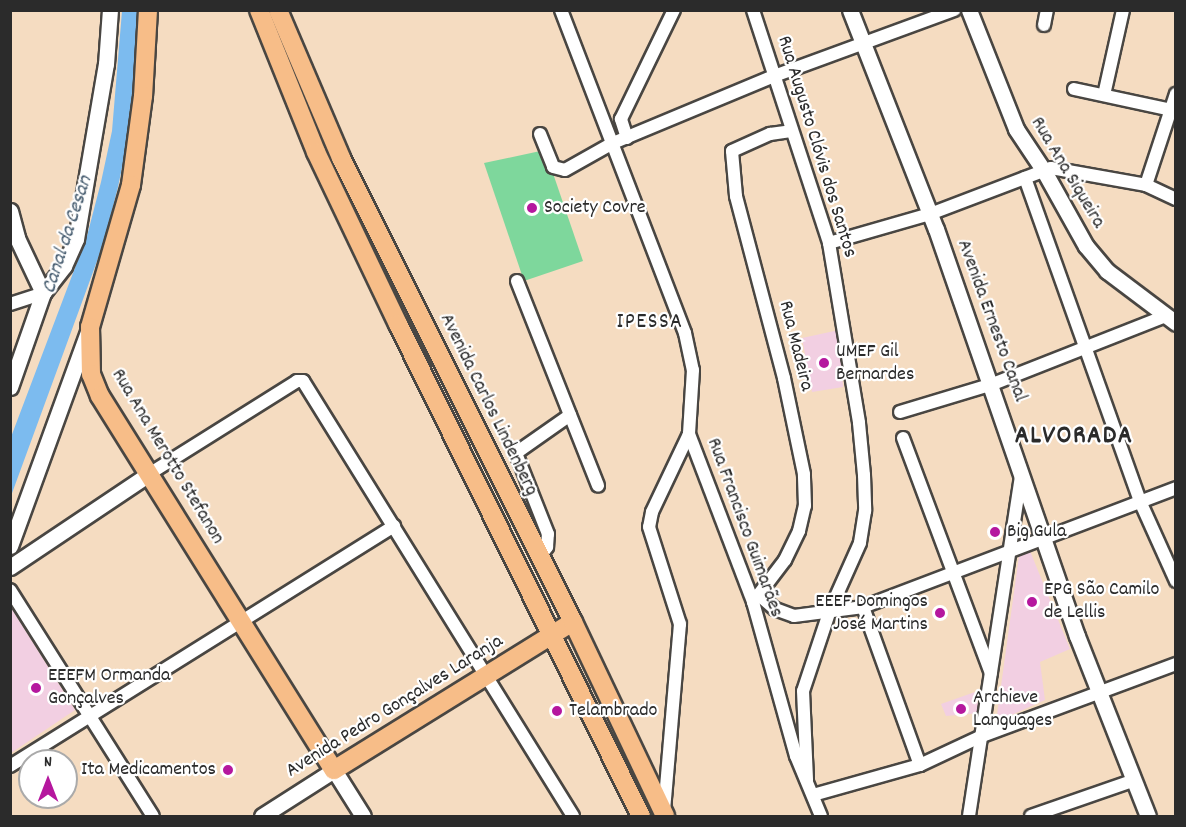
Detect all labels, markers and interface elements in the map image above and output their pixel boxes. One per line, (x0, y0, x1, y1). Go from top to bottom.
street label: Rua Augusto Clóvis dos Santos (771, 33, 861, 261)
street label: Rua Ana Siqueira (1024, 113, 1110, 233)
water label: Canal da Cesan (37, 173, 99, 297)
place label: Society Covre (544, 196, 646, 220)
marker: Society Covre (525, 201, 539, 215)
street label: Avenida Ernesto Canal (951, 237, 1031, 405)
street label: Rua Madeira (772, 298, 818, 394)
street label: Avenida Carlos Lindenberg (433, 310, 543, 500)
district label: IPESSA (616, 310, 684, 336)
place label: UMEF Gil Bernardes (836, 340, 914, 387)
marker: UMEF Gil Bernardes (817, 356, 831, 370)
street label: Rua Ana Merotto Stefanon (105, 365, 229, 549)
district label: ALVORADA (1015, 421, 1133, 453)
street label: Rua Francisco Guimarães (700, 435, 788, 621)
place label: Big Gula (1007, 520, 1066, 544)
marker: Big Gula (988, 525, 1002, 539)
place label: EPG São Camilo de Lellis (1044, 578, 1159, 625)
place label: EEEF Domingos José Martins (815, 590, 928, 637)
marker: EPG São Camilo de Lellis (1025, 595, 1039, 609)
marker: EEEF Domingos José Martins (933, 606, 947, 620)
street label: Avenida Pedro Gonçalves Laranja (282, 630, 508, 784)
place label: EEEFM Ormanda Gonçalves (48, 664, 170, 711)
marker: EEEFM Ormanda Gonçalves (29, 681, 43, 695)
place label: Archieve Languages (973, 686, 1053, 733)
place label: Telambrado (569, 699, 657, 723)
marker: Archieve Languages (954, 702, 968, 716)
marker: Telambrado (550, 704, 564, 718)
north arrow (18, 749, 78, 809)
text: N (44, 751, 52, 774)
place label: Ita Medicamentos (81, 758, 216, 782)
marker: Ita Medicamentos (221, 763, 235, 777)

